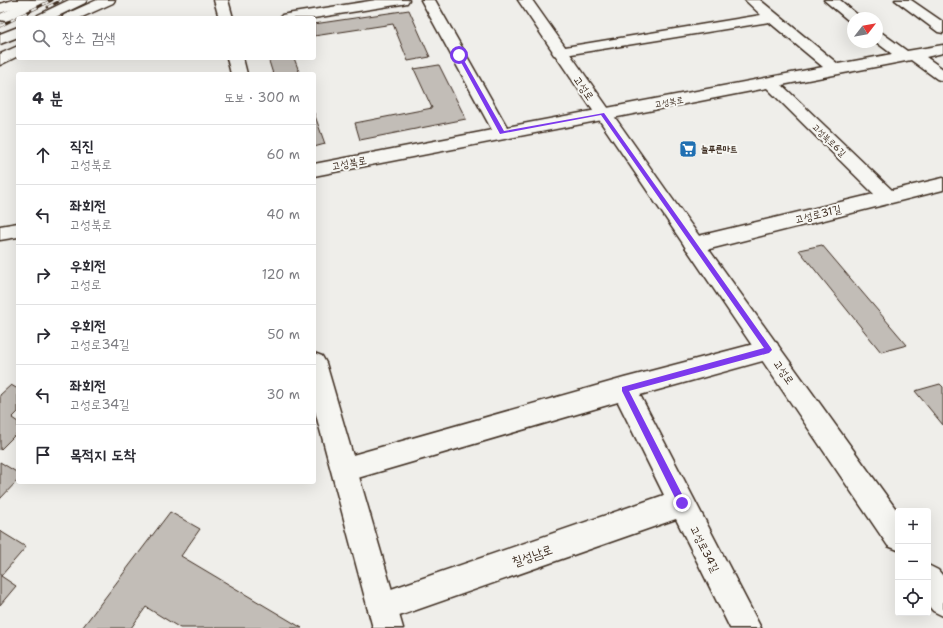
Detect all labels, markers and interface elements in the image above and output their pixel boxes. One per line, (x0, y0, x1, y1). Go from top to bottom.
north arrow (847, 12, 883, 48)
search box (16, 16, 316, 60)
icon: search (30, 27, 52, 49)
text: 장소 검색 (62, 28, 115, 48)
route start (450, 46, 468, 64)
street label: 고성로 (570, 73, 597, 104)
text: 4 분 (32, 87, 63, 109)
text: 도보 · 300 m (224, 89, 300, 106)
street label: 고성북로 (654, 94, 684, 110)
street label: 고성북로6길 (810, 121, 849, 160)
text: 직진 (70, 136, 94, 156)
supermarket icon: 늘푸른마트 (678, 139, 698, 159)
place label: 늘푸른마트 (701, 143, 738, 155)
icon: ahead (32, 144, 54, 166)
text: 60 m (267, 146, 300, 163)
street label: 고성북로 (330, 153, 368, 174)
text: 고성북로 (70, 156, 112, 173)
text: 좌회전 (70, 196, 106, 216)
street label: 고성로31길 (793, 201, 843, 227)
icon: left (32, 204, 54, 226)
text: 40 m (266, 206, 300, 223)
text: 고성북로 (70, 216, 112, 233)
text: 우회전 (70, 256, 106, 276)
icon: right (32, 264, 54, 286)
text: 120 m (262, 266, 300, 283)
text: 고성로 (70, 276, 101, 293)
text: 우회전 (70, 316, 106, 336)
icon: right (32, 324, 54, 346)
text: 50 m (267, 326, 300, 343)
text: 고성로34길 (70, 336, 130, 353)
street label: 고성로 (770, 357, 797, 388)
text: 좌회전 (70, 376, 106, 396)
icon: left (32, 384, 54, 406)
text: 30 m (266, 386, 300, 403)
text: 고성로34길 (70, 396, 130, 413)
icon: arrive (32, 444, 54, 466)
text: 목적지 도착 (70, 445, 136, 465)
route end (673, 494, 691, 512)
map controls (895, 508, 931, 616)
button: + (895, 508, 931, 544)
street label: 고성로34길 (686, 523, 723, 575)
street label: 칠성남로 (510, 541, 555, 570)
button: − (895, 544, 931, 580)
button: locate (895, 580, 931, 616)

